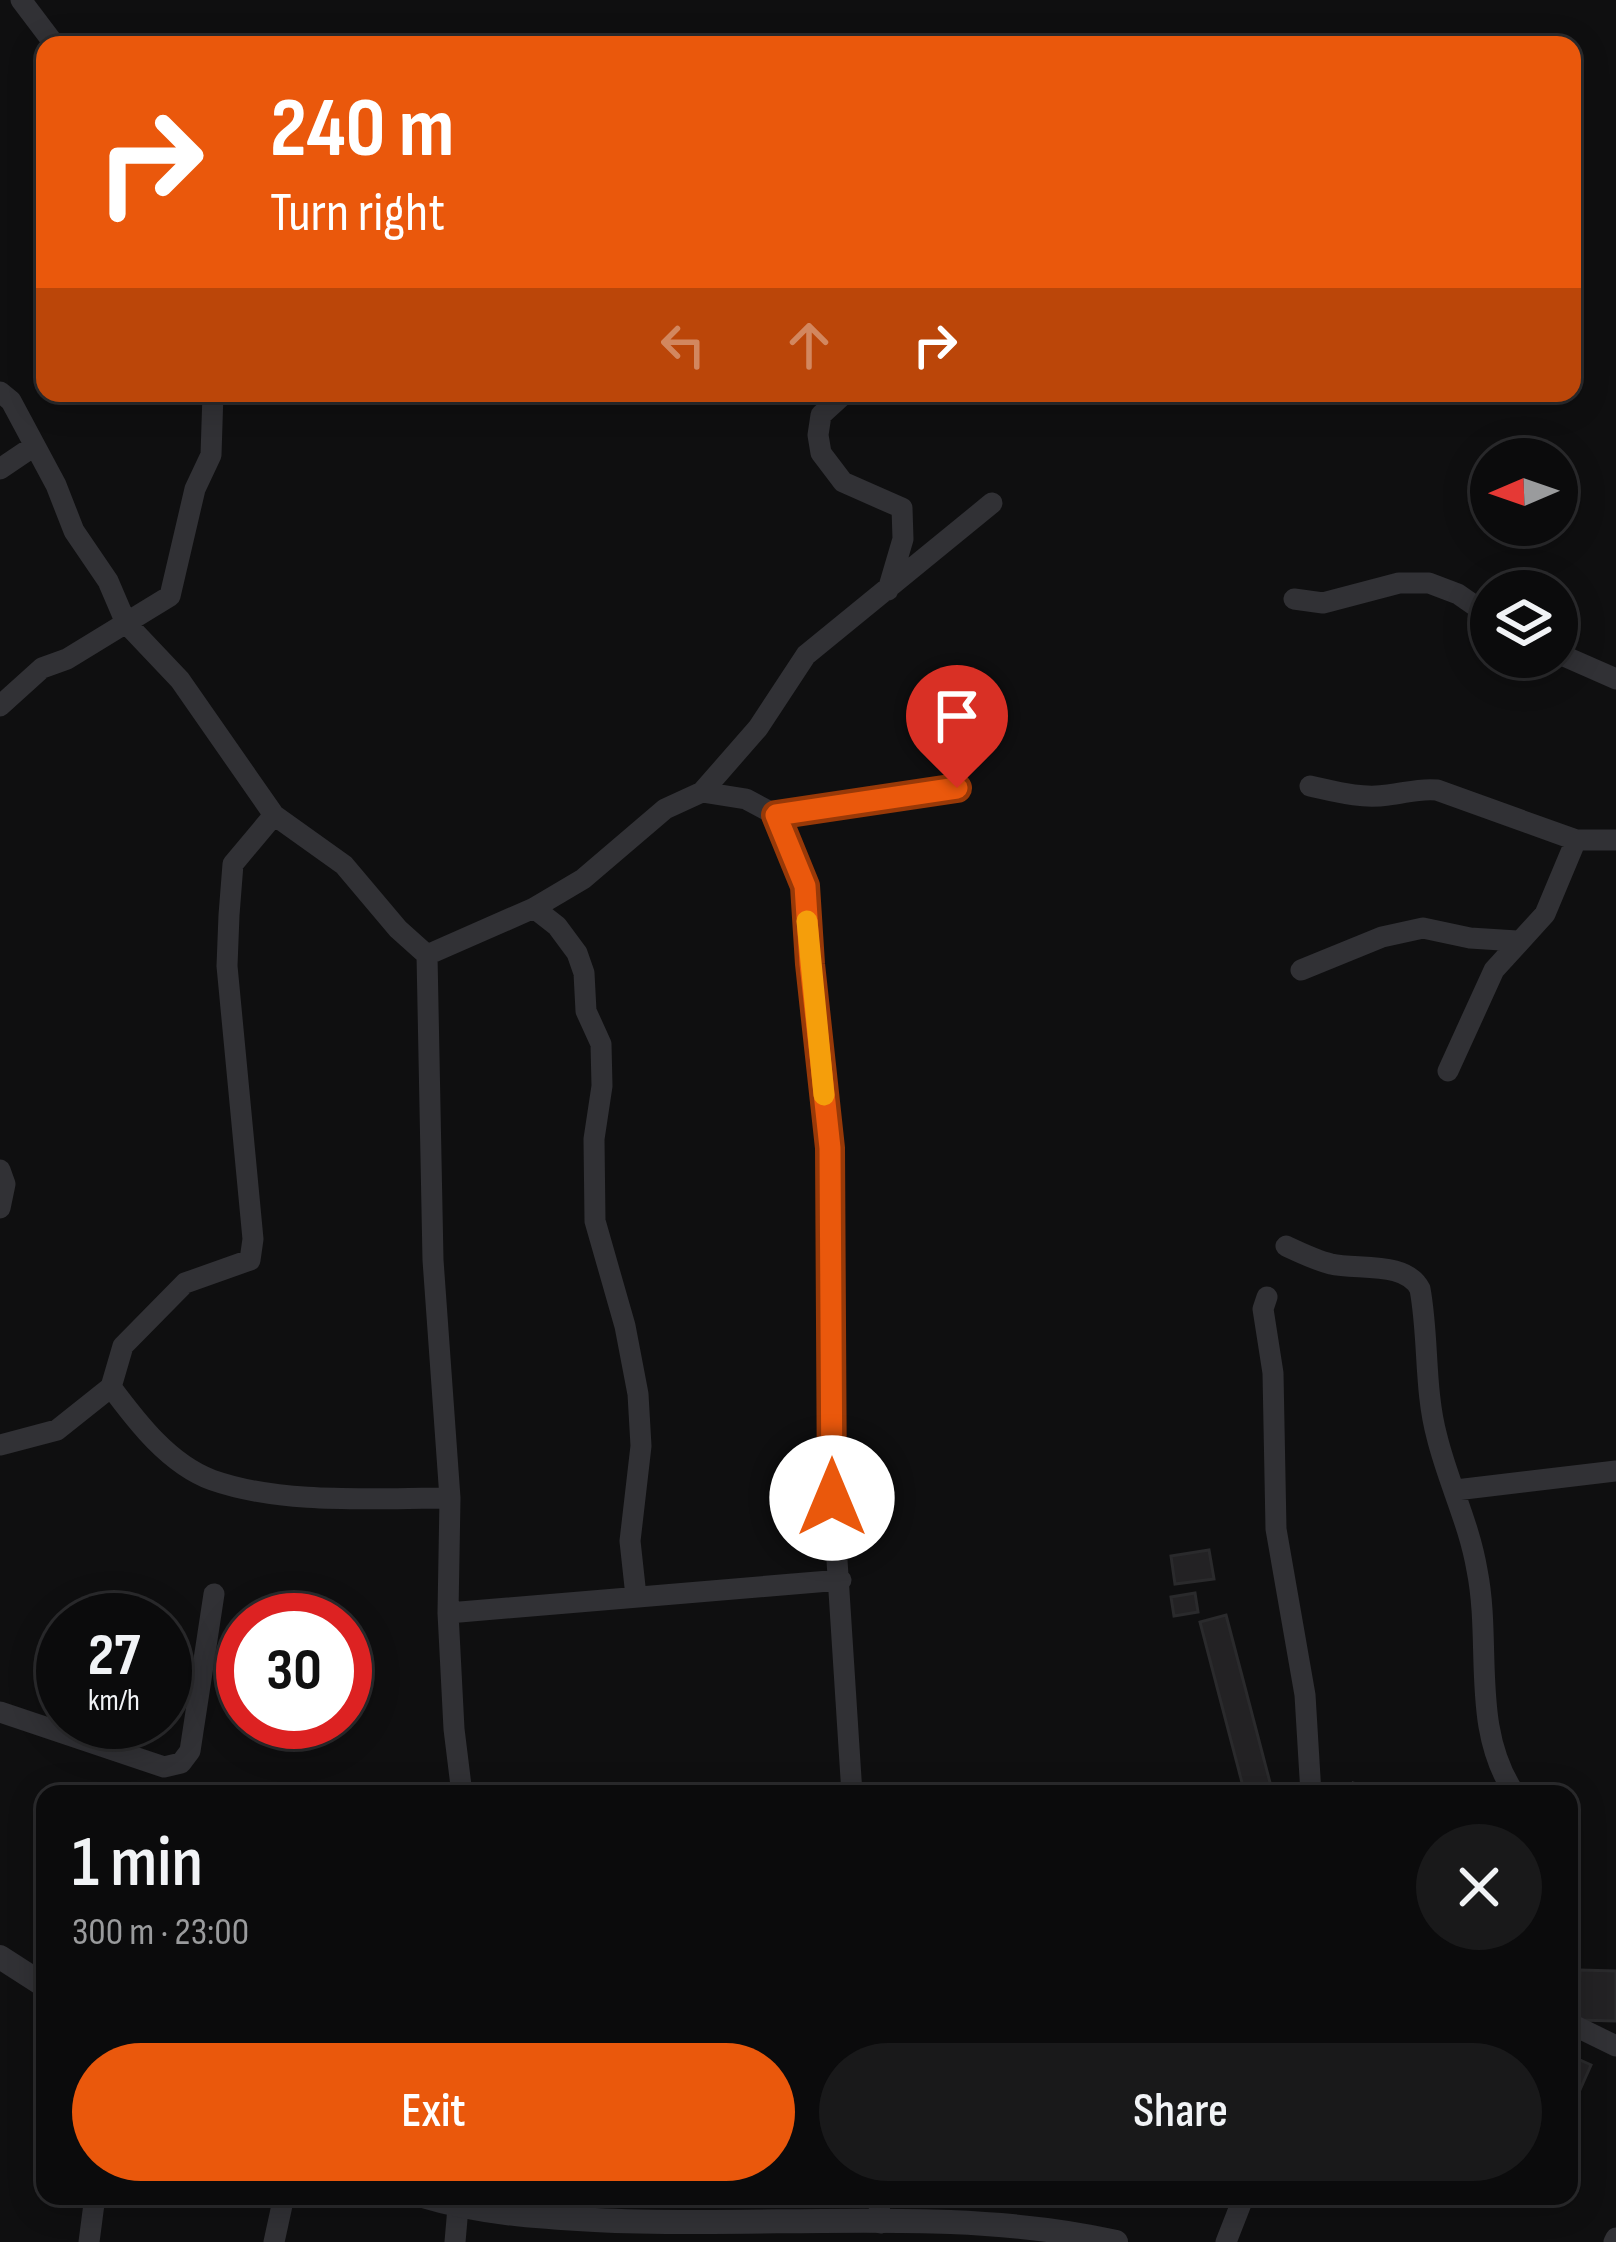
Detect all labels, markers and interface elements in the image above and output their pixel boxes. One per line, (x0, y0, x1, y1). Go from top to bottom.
text: 240 m (270, 79, 454, 180)
icon: right (72, 84, 228, 240)
text: Turn right (270, 181, 445, 246)
icon: left (650, 312, 716, 378)
icon: ahead (776, 312, 842, 378)
icon: right (902, 312, 968, 378)
north arrow (1470, 438, 1578, 546)
map controls (1470, 438, 1578, 678)
button: layers (1470, 570, 1578, 678)
pin (906, 665, 1008, 788)
icon: arrive (924, 683, 990, 749)
position arrow (769, 1435, 895, 1561)
speed limit sign: 30 (216, 1593, 372, 1749)
text: 27 (88, 1620, 140, 1692)
text: km/h (88, 1683, 140, 1719)
text: 1 min (72, 1820, 203, 1907)
button: close (1416, 1824, 1542, 1950)
text: 300 m · 23:00 (72, 1909, 249, 1956)
button: Exit (72, 2043, 795, 2181)
button: Share (819, 2043, 1542, 2181)

